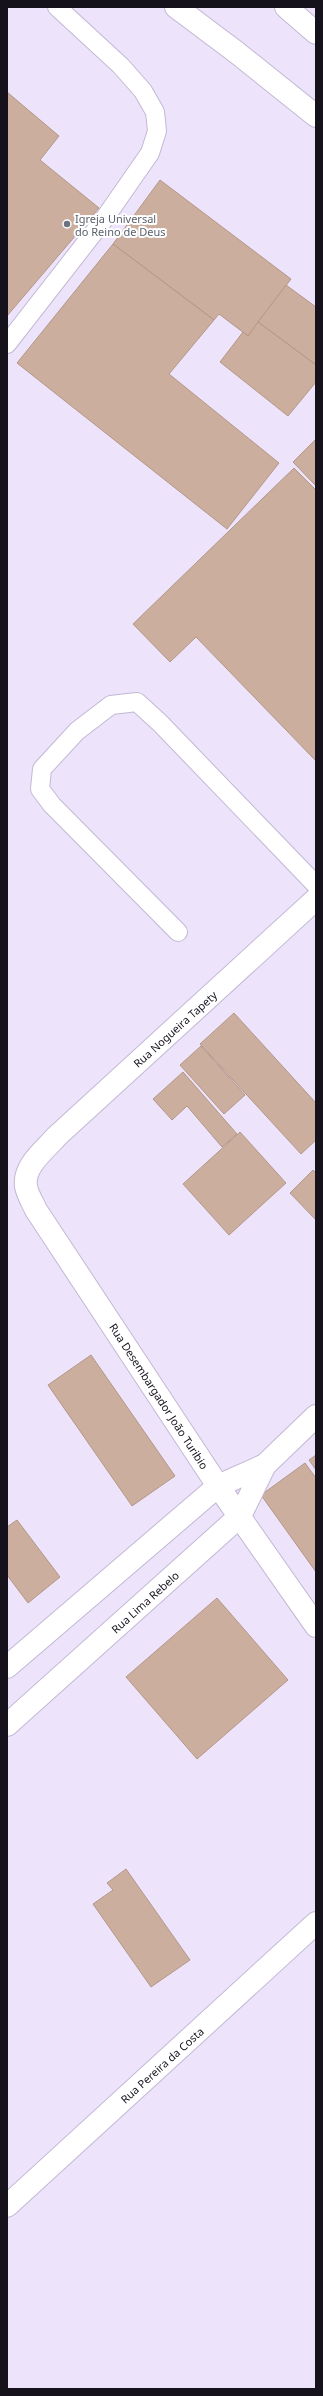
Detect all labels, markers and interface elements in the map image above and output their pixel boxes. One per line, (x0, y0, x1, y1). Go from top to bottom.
place label: Igreja Universal do Reino de Deus (75, 211, 166, 239)
marker: Igreja Universal do Reino de Deus (62, 219, 72, 229)
street label: Rua Nogueira Tapety (130, 987, 220, 1071)
street label: Rua Desembargador João Turibio (106, 1320, 212, 1472)
street label: Rua Lima Rebelo (108, 1567, 182, 1636)
street label: Rua Pereira da Costa (117, 2024, 207, 2106)

